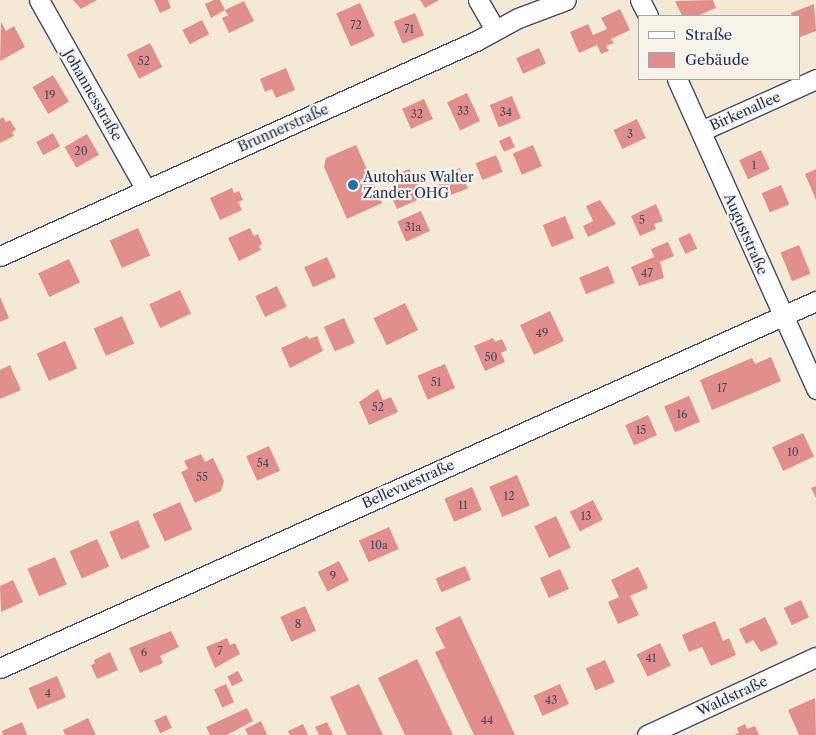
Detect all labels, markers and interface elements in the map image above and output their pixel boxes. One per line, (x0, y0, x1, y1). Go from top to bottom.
legend (638, 15, 801, 80)
house number: 72 (350, 18, 362, 32)
house number: 71 (404, 22, 414, 36)
text: Straße (685, 25, 732, 44)
street label: Johannesstraße (60, 46, 126, 144)
text: Gebäude (685, 50, 749, 69)
house number: 52 (138, 54, 150, 68)
house number: 19 (44, 88, 56, 102)
street label: Birkenallee (707, 88, 783, 134)
street label: Brunnerstraße (235, 101, 331, 155)
house number: 33 (457, 104, 469, 118)
house number: 34 (500, 105, 512, 119)
house number: 32 (411, 107, 423, 121)
house number: 3 (627, 127, 633, 141)
house number: 20 (74, 144, 88, 158)
house number: 1 (752, 158, 756, 172)
place label: Autohaus Walter Zander OHG (363, 169, 474, 202)
marker: Autohaus Walter Zander OHG (347, 179, 359, 191)
street label: Auguststraße (721, 191, 771, 277)
house number: 5 (639, 213, 645, 227)
house number: 31a (405, 220, 421, 234)
house number: 47 (641, 266, 653, 280)
house number: 49 (536, 326, 548, 340)
house number: 50 (485, 350, 497, 364)
house number: 51 (431, 375, 441, 389)
house number: 17 (717, 381, 727, 395)
house number: 52 (372, 400, 384, 414)
house number: 16 (676, 407, 688, 421)
house number: 15 (636, 423, 646, 437)
house number: 10 (787, 445, 799, 459)
house number: 54 (257, 456, 269, 470)
street label: Bellevuestraße (359, 456, 457, 512)
house number: 55 (196, 470, 208, 484)
house number: 12 (504, 489, 514, 503)
house number: 11 (458, 498, 468, 512)
house number: 13 (581, 509, 591, 523)
house number: 10a (370, 538, 388, 552)
house number: 9 (330, 569, 336, 583)
house number: 8 (295, 617, 301, 631)
house number: 7 (217, 644, 223, 658)
house number: 6 (141, 645, 147, 659)
house number: 41 (646, 651, 656, 665)
street label: Waldstraße (694, 672, 770, 720)
house number: 4 (45, 686, 51, 700)
house number: 43 (545, 693, 557, 707)
house number: 44 (481, 713, 493, 727)

